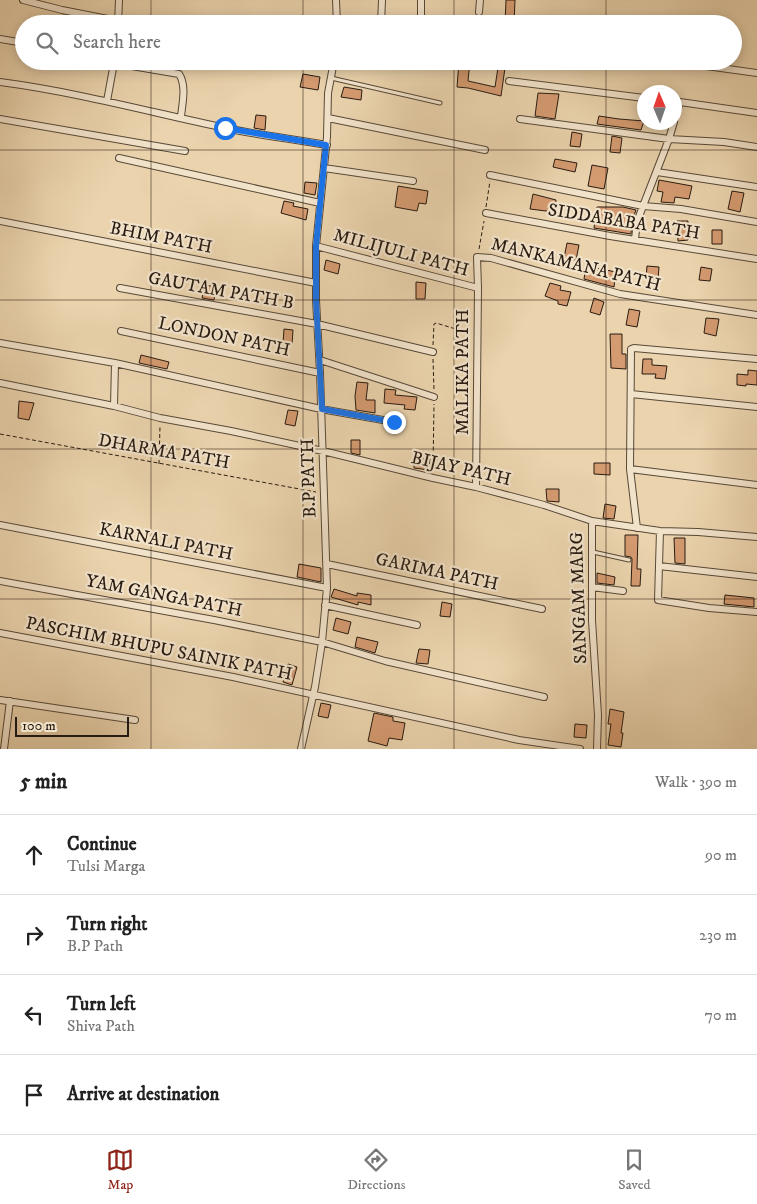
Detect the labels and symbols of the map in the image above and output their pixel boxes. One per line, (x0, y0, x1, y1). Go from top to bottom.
north arrow (637, 85, 682, 130)
route start (214, 117, 237, 140)
street label: SIDDABABA PATH (546, 199, 702, 245)
street label: BHIM PATH (108, 217, 214, 259)
street label: MILIJULI PATH (331, 224, 471, 282)
street label: MANKAMANA PATH (489, 233, 663, 297)
street label: GAUTAM PATH B (146, 267, 296, 315)
street label: MALIKA PATH (452, 309, 474, 435)
street label: LONDON PATH (156, 312, 292, 362)
route end (383, 411, 406, 434)
street label: DHARMA PATH (96, 430, 232, 474)
street label: B.P PATH (297, 438, 321, 518)
street label: BIJAY PATH (409, 447, 513, 491)
street label: KARNALI PATH (97, 518, 235, 566)
street label: SANGAM MARG (566, 531, 592, 664)
street label: GARIMA PATH (374, 548, 500, 596)
street label: YAM GANGA PATH (84, 570, 244, 622)
street label: PASCHIM BHUPU SAINIK PATH (24, 612, 294, 686)
scale bar (15, 714, 129, 737)

